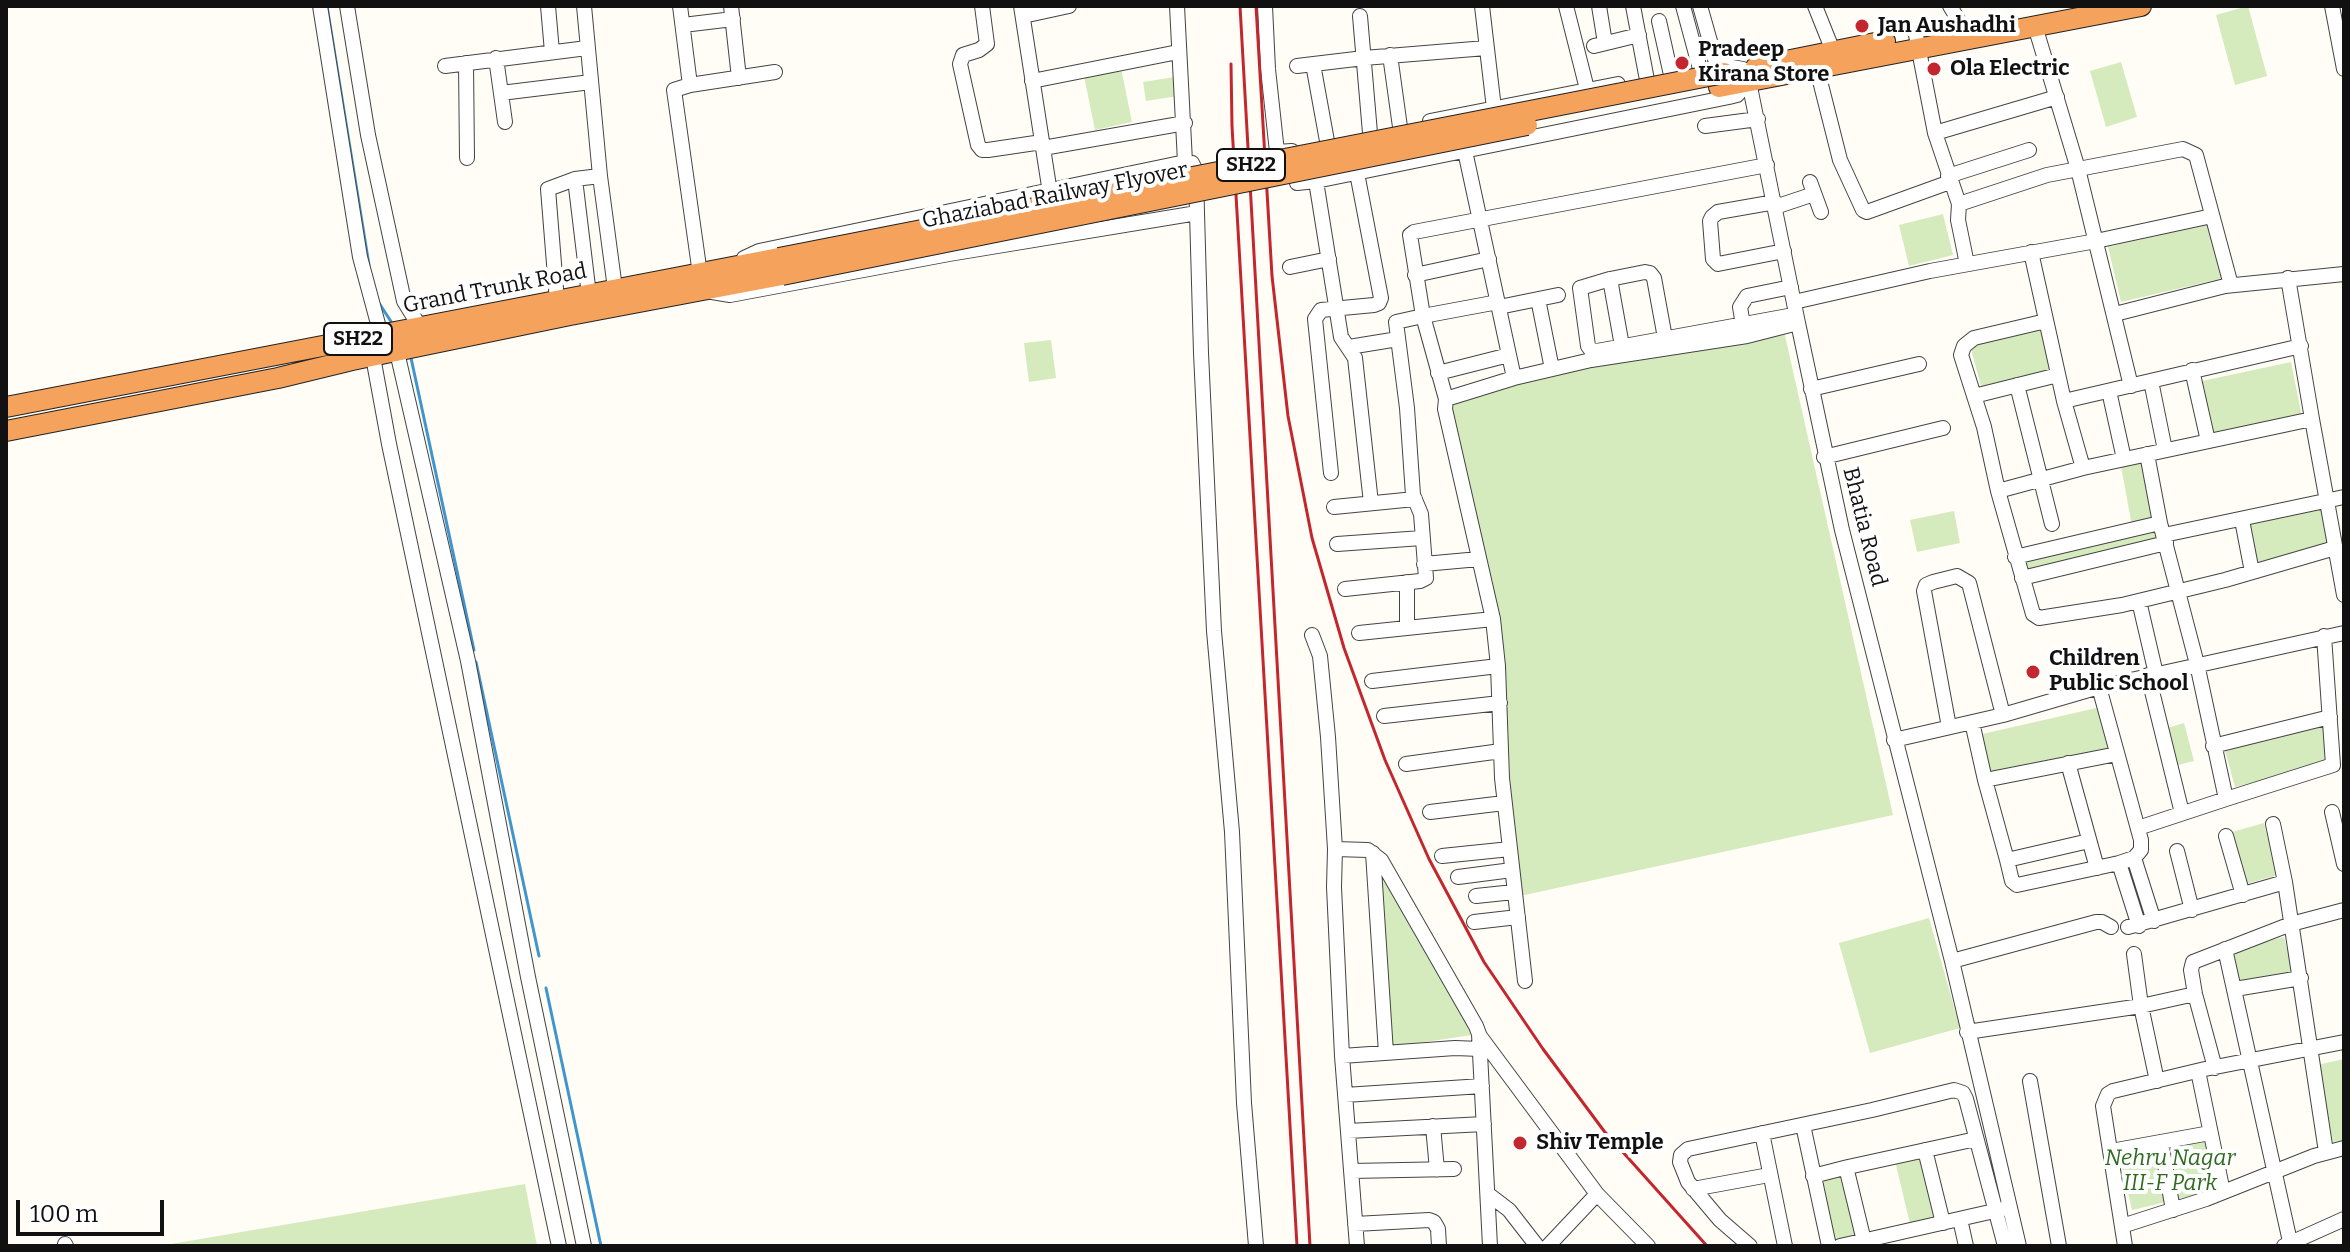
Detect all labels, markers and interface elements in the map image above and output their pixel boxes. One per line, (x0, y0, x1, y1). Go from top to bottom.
place label: Jan Aushadhi (1878, 13, 2016, 39)
marker: Jan Aushadhi (1853, 17, 1871, 35)
place label: Pradeep Kirana Store (1698, 37, 1829, 88)
marker: Pradeep Kirana Store (1673, 54, 1691, 72)
place label: Ola Electric (1950, 56, 2070, 82)
marker: Ola Electric (1925, 60, 1943, 78)
road number: SH22 (1217, 149, 1285, 181)
street label: Ghaziabad Railway Flyover (920, 157, 1190, 235)
street label: Grand Trunk Road (401, 258, 589, 320)
road number: SH22 (324, 323, 392, 355)
street label: Bhatia Road (1836, 465, 1892, 589)
place label: Children Public School (2049, 646, 2189, 698)
marker: Children Public School (2024, 663, 2042, 681)
place label: Shiv Temple (1536, 1130, 1664, 1156)
marker: Shiv Temple (1511, 1134, 1529, 1152)
park label: Nehru Nagar III-F Park (2105, 1146, 2235, 1198)
scale bar (20, 1184, 168, 1234)
text: 100 m (30, 1200, 98, 1228)

